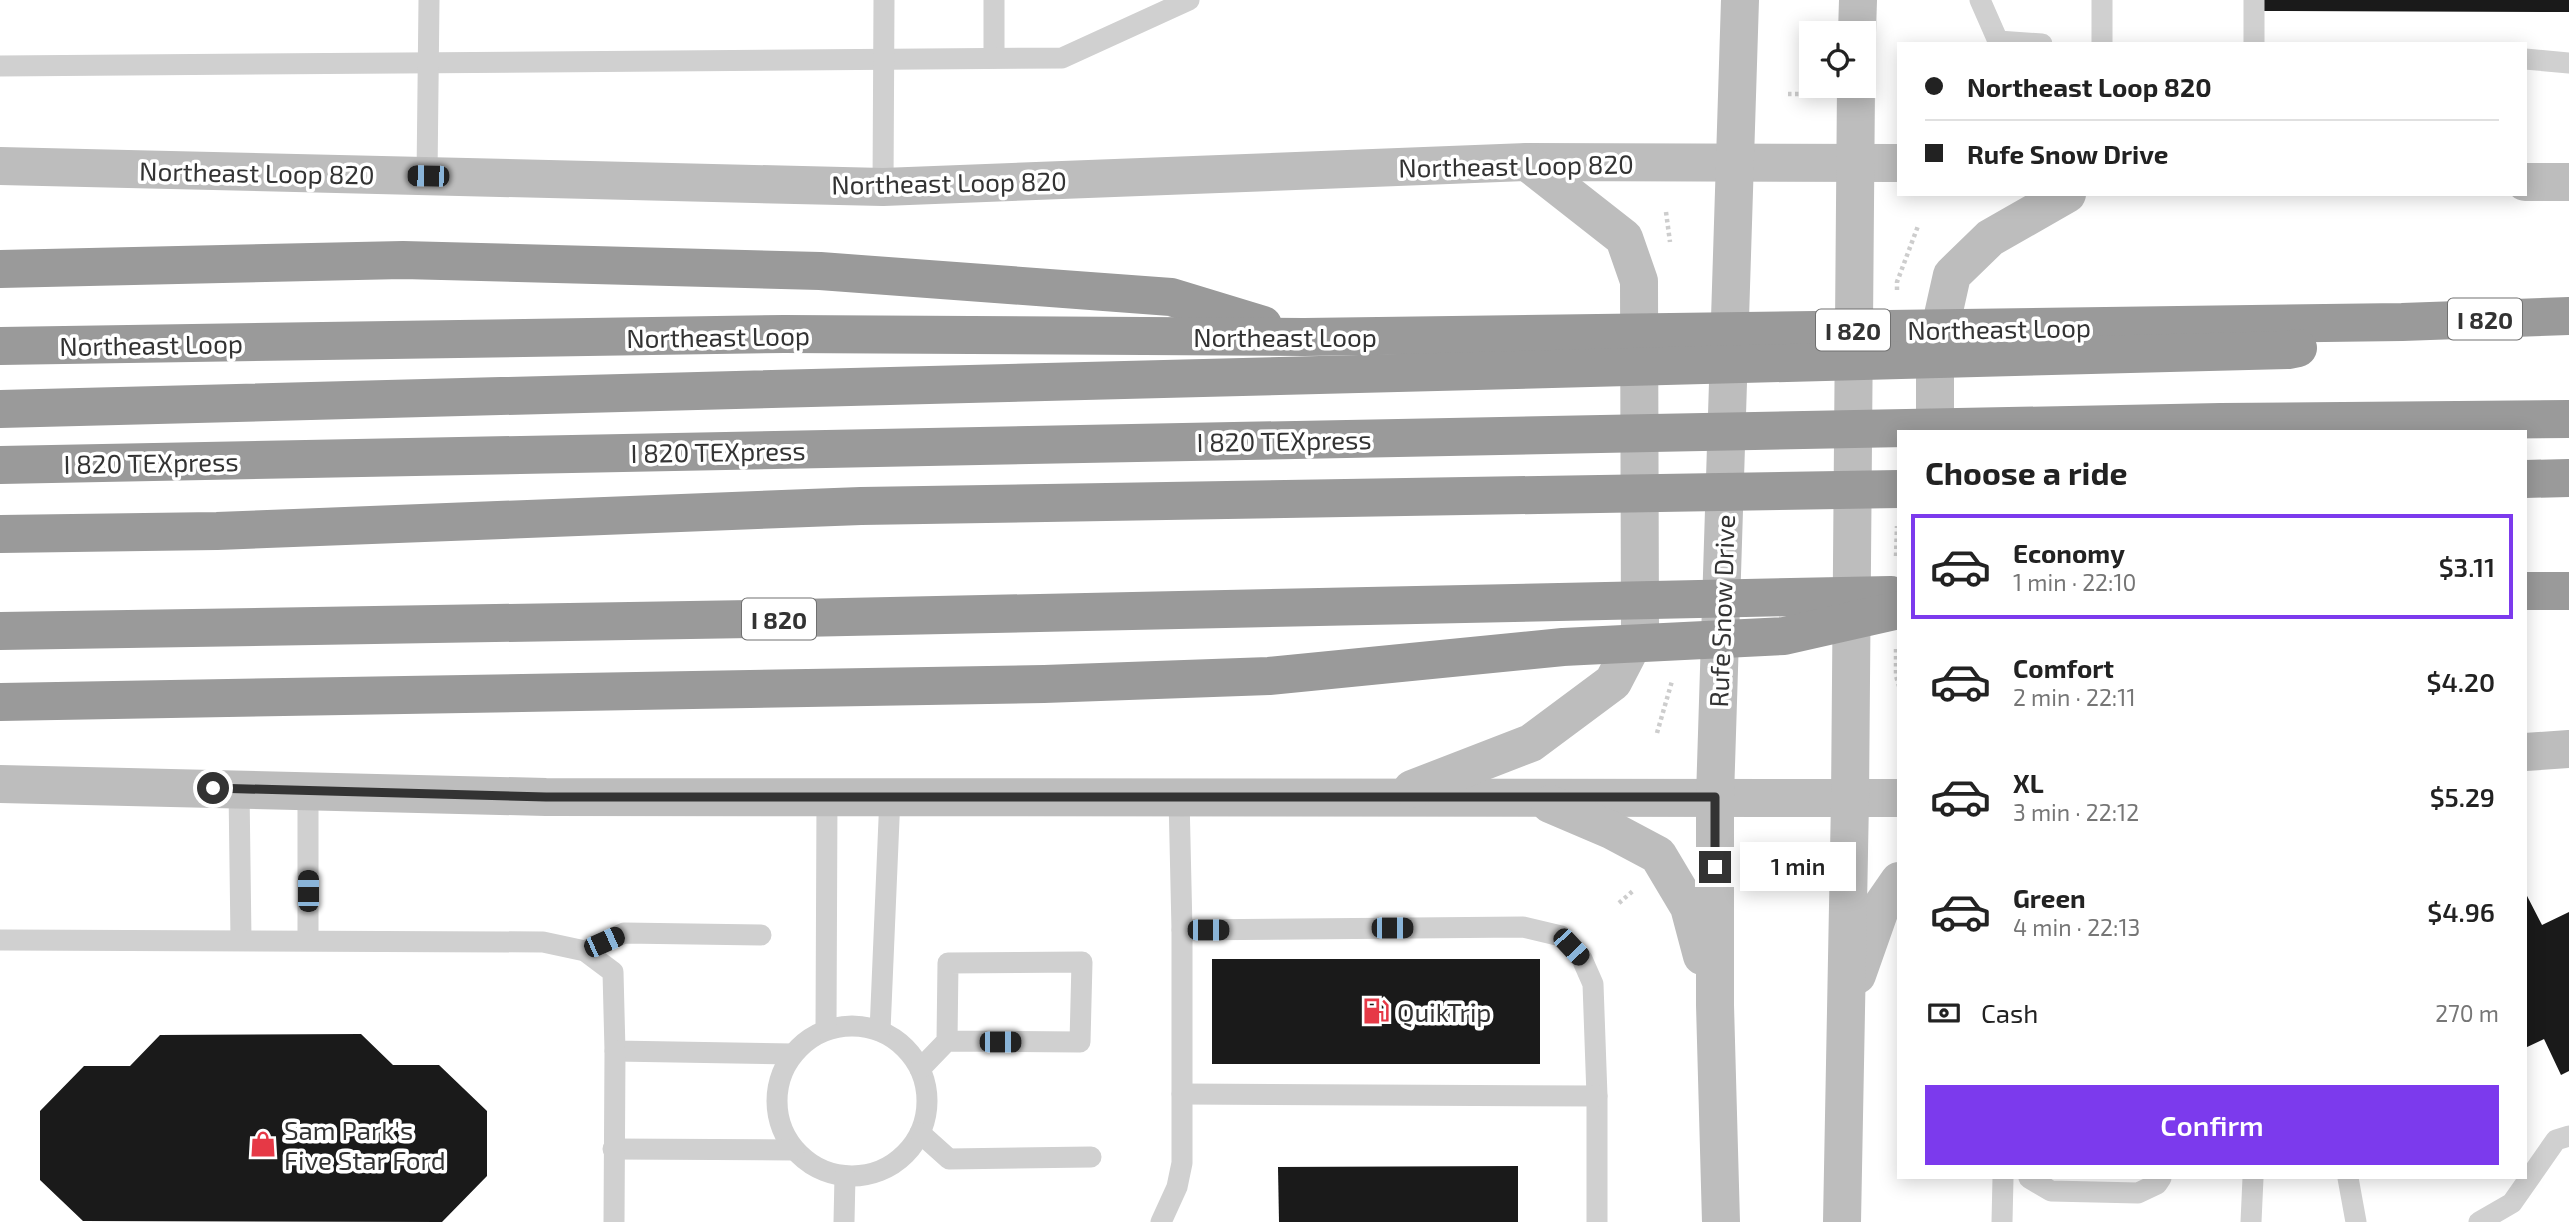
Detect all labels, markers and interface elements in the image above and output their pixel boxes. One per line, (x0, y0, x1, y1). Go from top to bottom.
map controls (1799, 21, 1876, 98)
button: locate (1799, 21, 1876, 98)
text: Northeast Loop 820 (1967, 71, 2212, 102)
text: Rufe Snow Drive (1967, 138, 2168, 169)
street label: Northeast Loop 820 (1398, 147, 1634, 183)
street label: Northeast Loop 820 (139, 154, 375, 190)
street label: Northeast Loop 820 (831, 164, 1067, 200)
car (407, 165, 450, 187)
road number: I 820 (2448, 298, 2522, 340)
road number: I 820 (1816, 310, 1890, 351)
street label: Northeast Loop (1907, 311, 2091, 345)
street label: Northeast Loop (626, 319, 810, 353)
street label: Northeast Loop (1193, 321, 1377, 352)
street label: Northeast Loop (59, 327, 243, 361)
street label: I 820 TEXpress (1196, 423, 1372, 457)
street label: I 820 TEXpress (630, 434, 806, 468)
street label: I 820 TEXpress (63, 445, 239, 479)
text: Choose a ride (1925, 453, 2128, 491)
street label: Rufe Snow Drive (1702, 514, 1740, 708)
icon: car (1929, 535, 1992, 598)
text: Economy (2013, 537, 2125, 568)
text: $3.11 (2439, 551, 2495, 582)
text: 1 min · 22:10 (2013, 568, 2137, 596)
road number: I 820 (742, 598, 816, 640)
icon: car (1929, 650, 1992, 713)
text: Comfort (2013, 652, 2114, 683)
text: $4.20 (2427, 666, 2495, 697)
text: 2 min · 22:11 (2013, 683, 2136, 711)
icon: car (1929, 765, 1992, 828)
text: XL (2013, 767, 2044, 798)
route start (197, 772, 229, 804)
text: $5.29 (2430, 781, 2495, 812)
text: 3 min · 22:12 (2013, 798, 2139, 826)
callout: 1 min (1740, 842, 1855, 892)
route end (1699, 851, 1731, 883)
text: 1 min (1771, 852, 1825, 880)
car (298, 870, 319, 912)
icon: car (1929, 880, 1992, 943)
text: Green (2013, 882, 2086, 913)
text: $4.96 (2427, 896, 2495, 927)
text: 4 min · 22:13 (2013, 913, 2140, 941)
car (1372, 918, 1414, 939)
car (1188, 920, 1230, 941)
car (581, 924, 628, 960)
car (1549, 924, 1594, 970)
icon: cash (1925, 994, 1963, 1032)
fuel station icon: QuikTrip (1361, 996, 1391, 1026)
place label: QuikTrip (1397, 996, 1491, 1027)
text: Cash (1981, 997, 2038, 1028)
text: 270 m (2435, 999, 2499, 1027)
car (980, 1032, 1022, 1053)
button: Confirm (1925, 1085, 2499, 1165)
place label: Sam Park's Five Star Ford (284, 1114, 446, 1175)
shop icon: Sam Park's Five Star Ford (248, 1129, 278, 1159)

